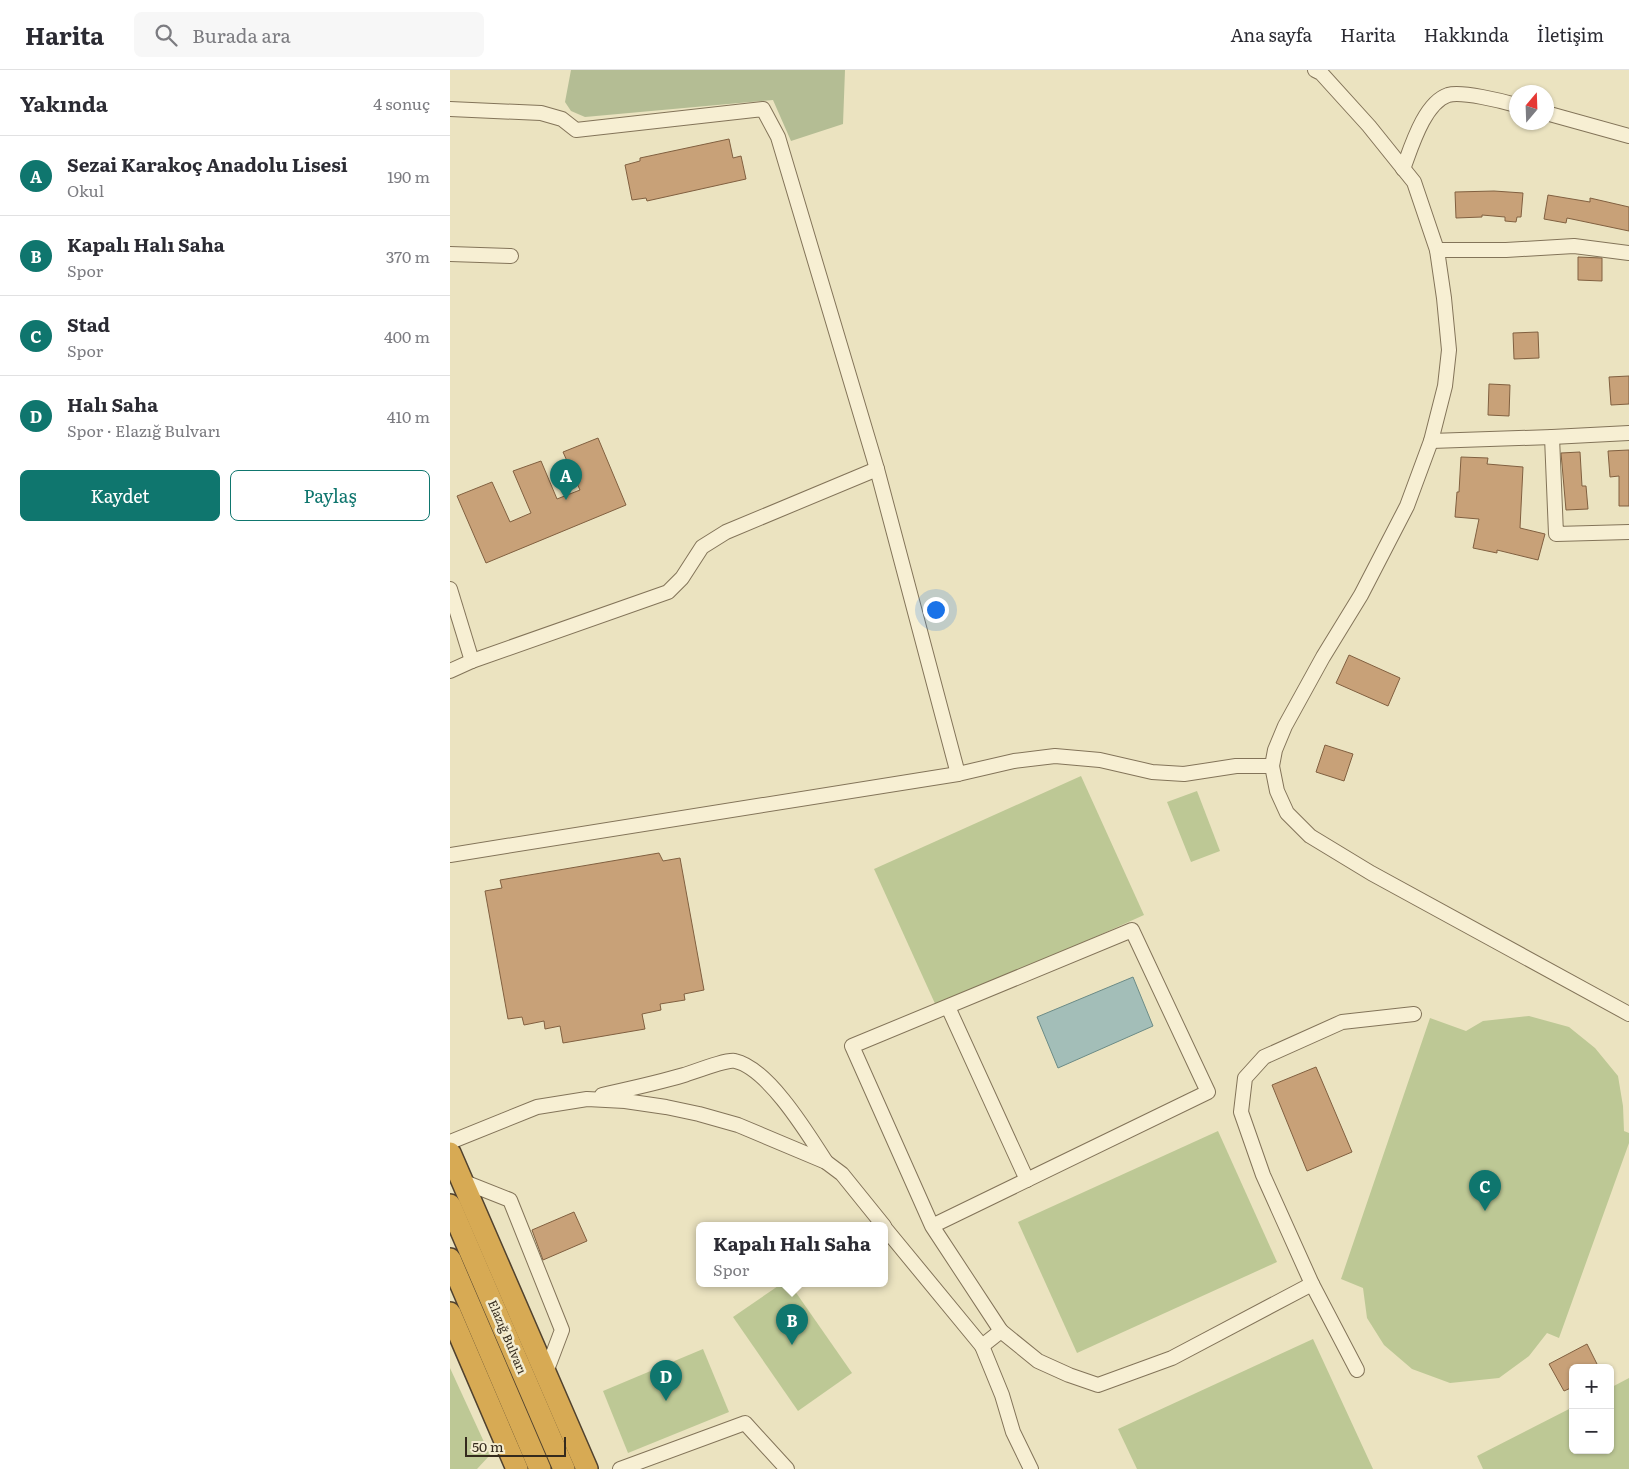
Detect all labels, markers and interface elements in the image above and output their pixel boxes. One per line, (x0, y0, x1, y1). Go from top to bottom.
search box (134, 12, 484, 57)
text: Harita (25, 17, 104, 52)
icon: search (152, 21, 180, 49)
text: Burada ara (192, 21, 291, 49)
text: Ana sayfa (1230, 21, 1312, 48)
text: Harita (1340, 21, 1396, 48)
text: Hakkında (1424, 21, 1509, 48)
text: İletişim (1537, 21, 1604, 48)
north arrow (1509, 85, 1554, 130)
text: Yakında (20, 87, 108, 118)
text: 4 sonuç (373, 91, 430, 115)
text: Sezai Karakoç Anadolu Lisesi (67, 150, 348, 178)
text: A (30, 164, 42, 188)
text: 190 m (387, 164, 430, 188)
text: Okul (67, 178, 104, 202)
text: Kapalı Halı Saha (67, 230, 225, 258)
text: B (30, 244, 42, 268)
text: 370 m (386, 244, 430, 268)
text: Spor (67, 258, 103, 282)
text: Stad (67, 310, 110, 338)
text: C (30, 324, 42, 348)
text: 400 m (384, 324, 430, 348)
text: Spor (67, 338, 103, 362)
text: Halı Saha (67, 390, 158, 418)
text: D (30, 404, 42, 428)
text: 410 m (387, 404, 430, 428)
text: Spor · Elazığ Bulvarı (67, 418, 220, 442)
pin: A (550, 459, 582, 500)
button: Kaydet (20, 470, 220, 521)
button: Paylaş (230, 470, 430, 521)
your location (923, 597, 949, 623)
pin: C (1469, 1170, 1501, 1211)
popup (696, 1222, 888, 1287)
text: Kapalı Halı Saha (713, 1229, 871, 1257)
text: Spor (713, 1257, 749, 1281)
street label: Elazığ Bulvarı (484, 1297, 532, 1377)
pin: B (776, 1304, 808, 1345)
pin: D (650, 1360, 682, 1401)
map controls (1569, 1364, 1614, 1454)
button: + (1569, 1364, 1614, 1409)
button: − (1569, 1409, 1614, 1454)
scale bar (465, 1434, 566, 1457)
text: 50 m (472, 1436, 504, 1456)

